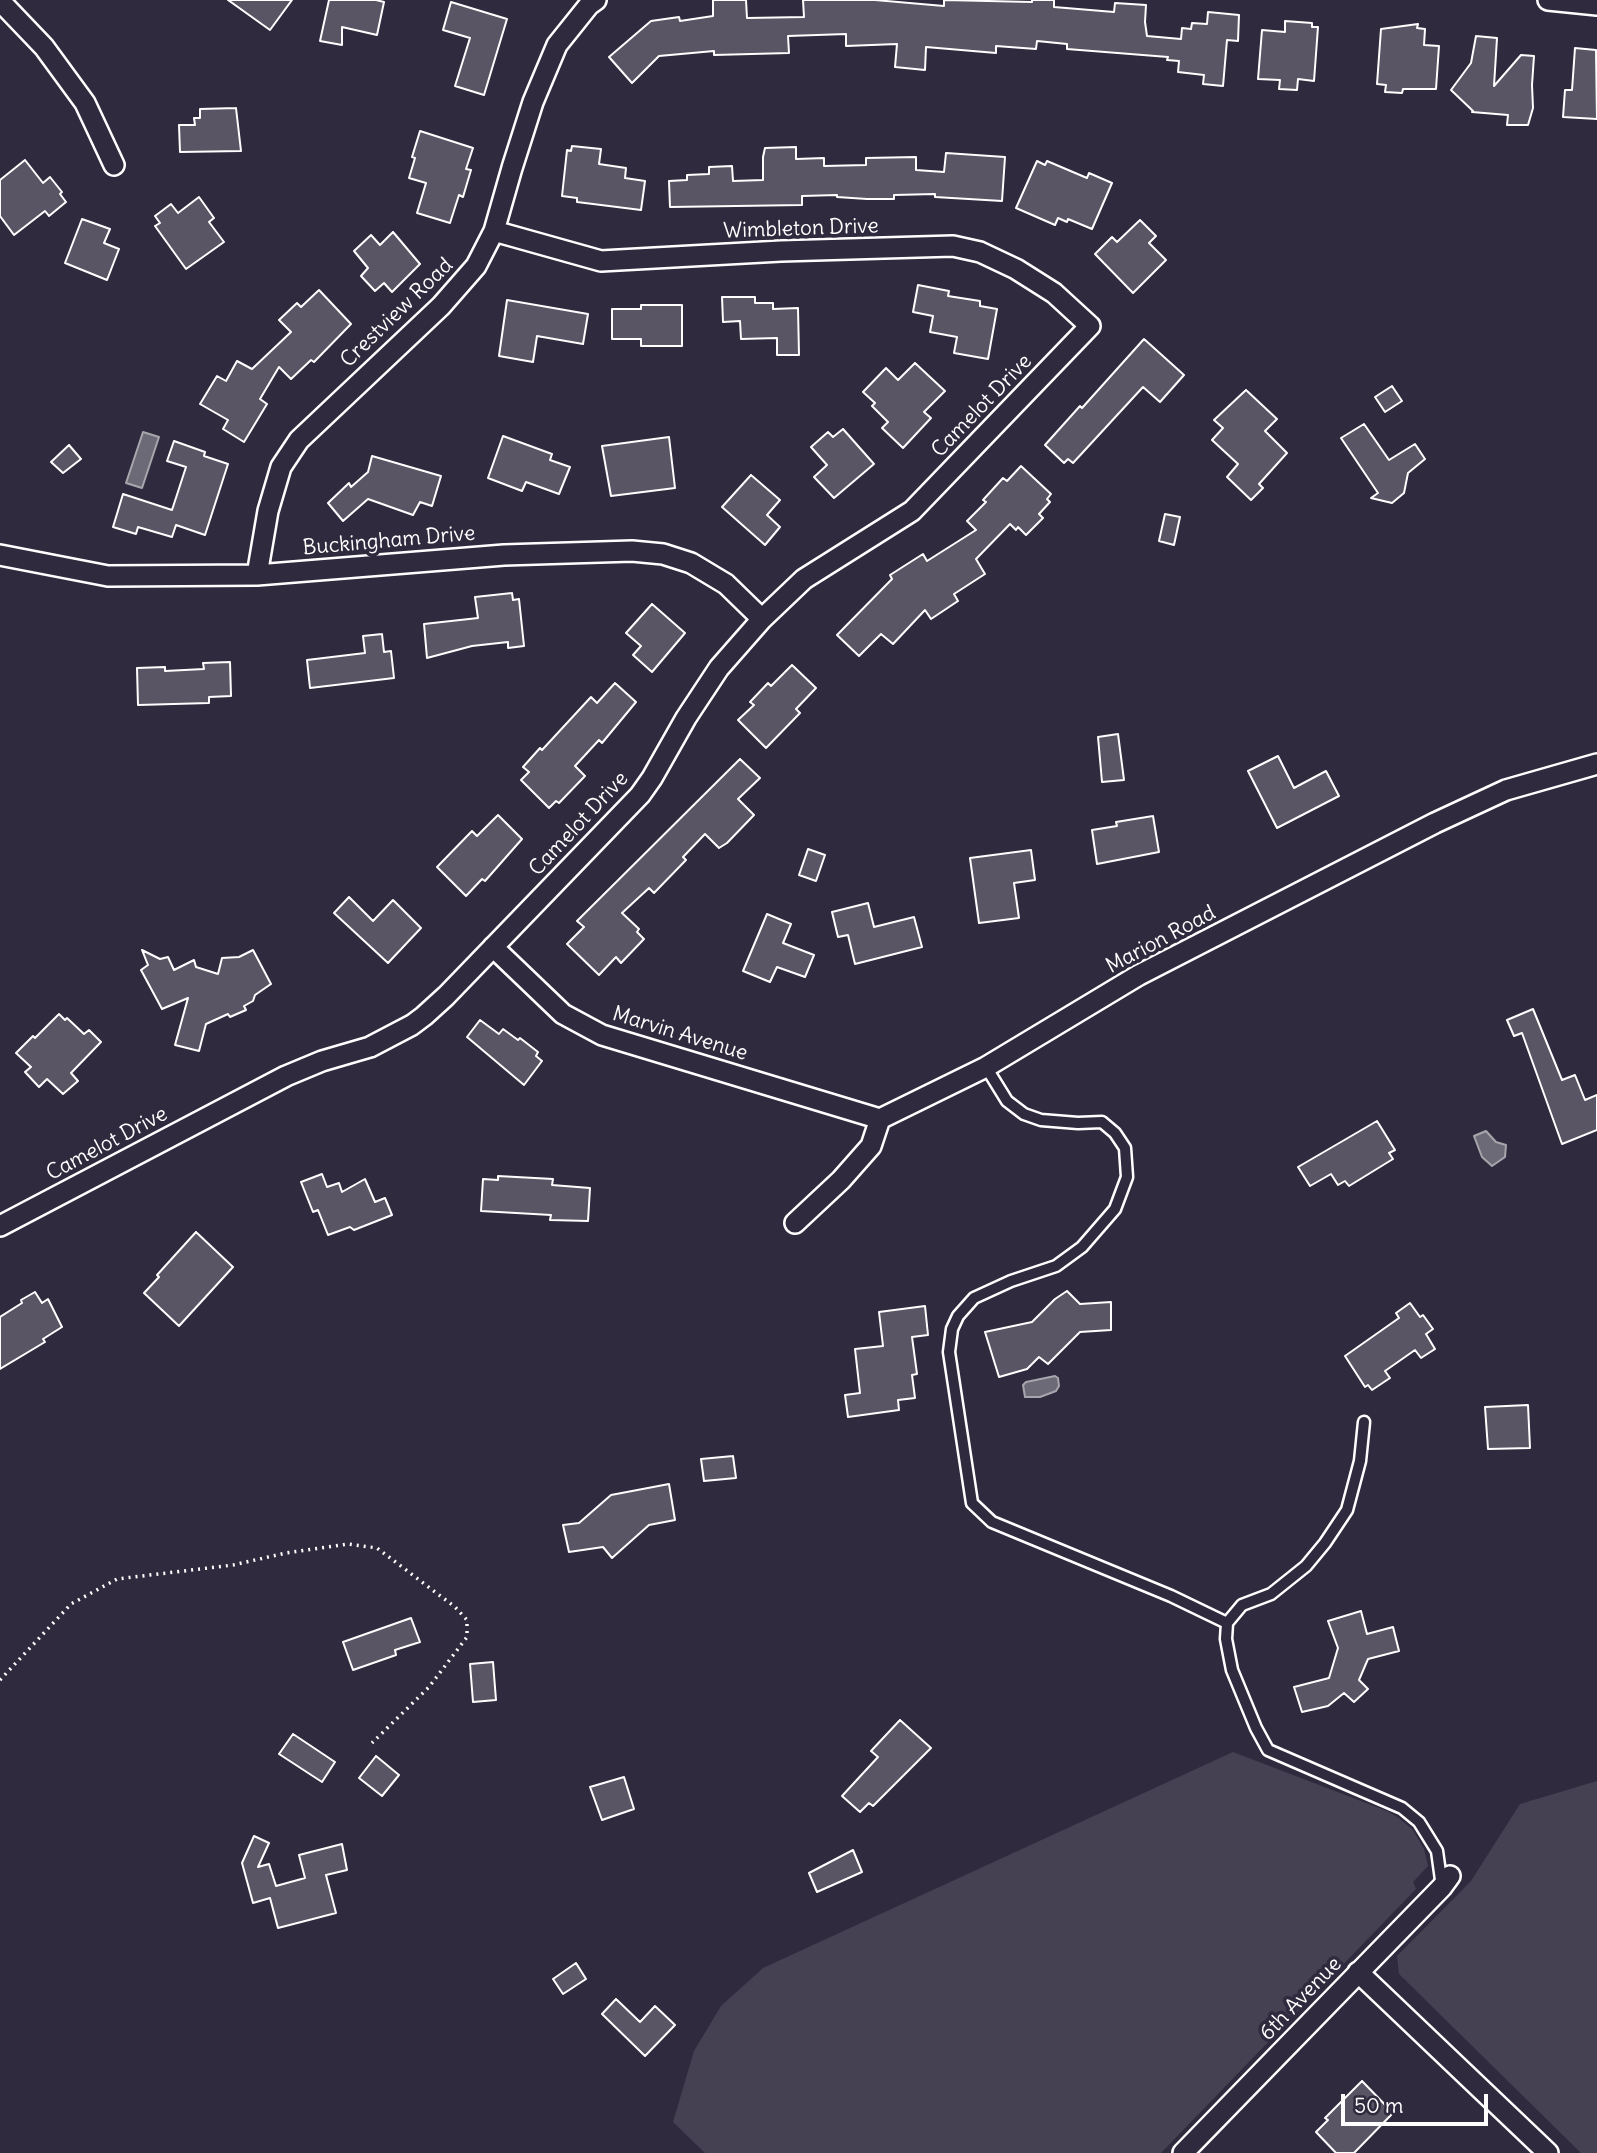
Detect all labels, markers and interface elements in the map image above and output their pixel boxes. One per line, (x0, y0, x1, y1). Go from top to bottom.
street label: Wimbleton Drive (723, 214, 879, 244)
street label: Crestview Road (336, 253, 458, 373)
street label: Camelot Drive (927, 349, 1037, 463)
street label: Buckingham Drive (302, 521, 476, 561)
street label: Camelot Drive (524, 767, 634, 881)
street label: Marion Road (1102, 901, 1220, 979)
street label: Marvin Avenue (609, 1002, 751, 1066)
street label: Camelot Drive (42, 1102, 172, 1186)
street label: 6th Avenue (1255, 1952, 1347, 2046)
scale bar (1345, 2080, 1492, 2124)
text: 50 m (1354, 2092, 1403, 2119)

